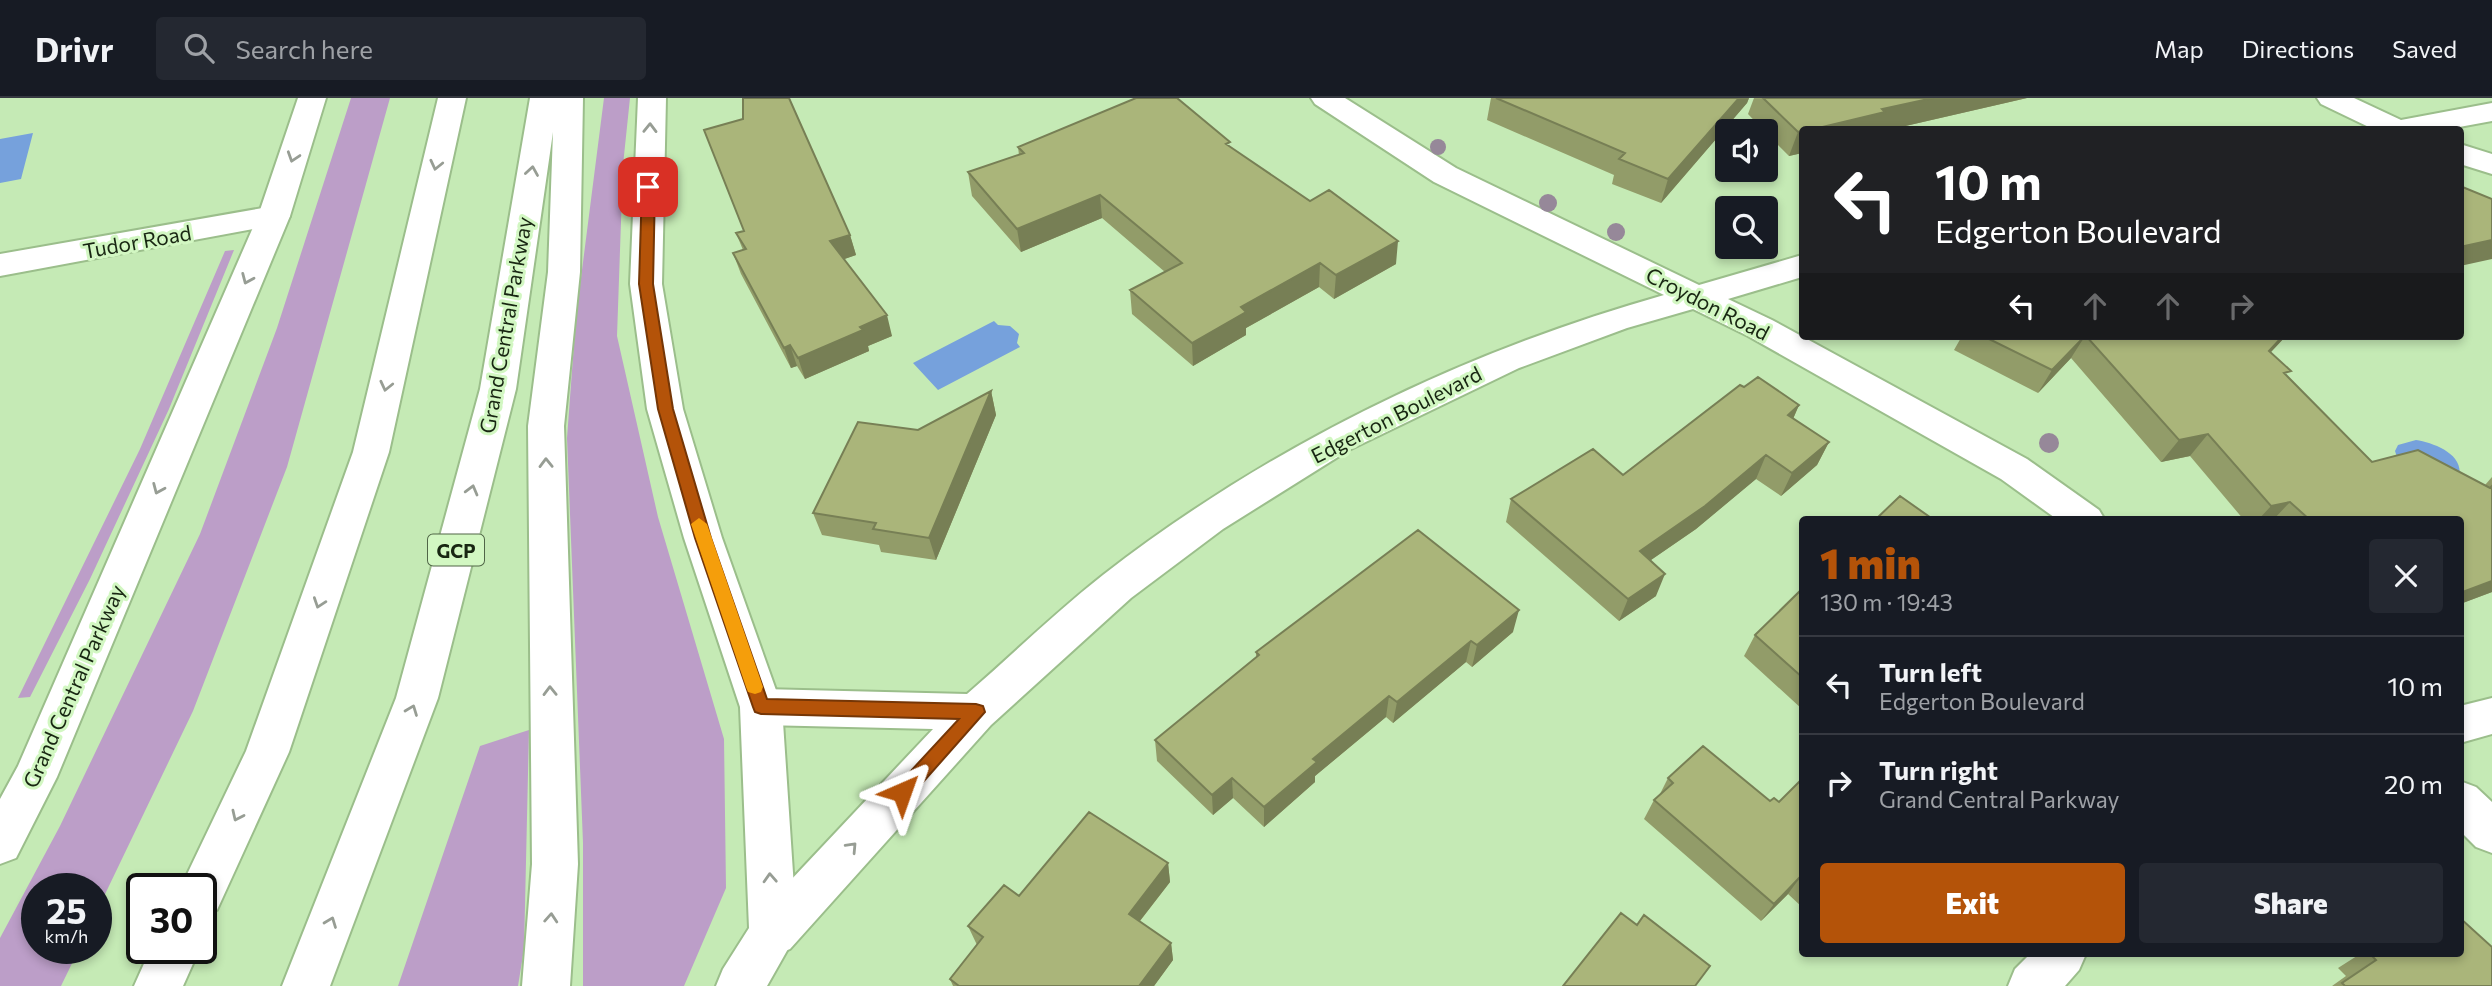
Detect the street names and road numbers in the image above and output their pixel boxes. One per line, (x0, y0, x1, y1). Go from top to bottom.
street label: Grand Central Parkway (474, 215, 536, 435)
street label: Tudor Road (81, 219, 193, 263)
street label: Croydon Road (1642, 261, 1774, 345)
street label: Edgerton Boulevard (1307, 360, 1485, 468)
road number: GCP (428, 534, 484, 565)
street label: Grand Central Parkway (17, 581, 129, 791)

